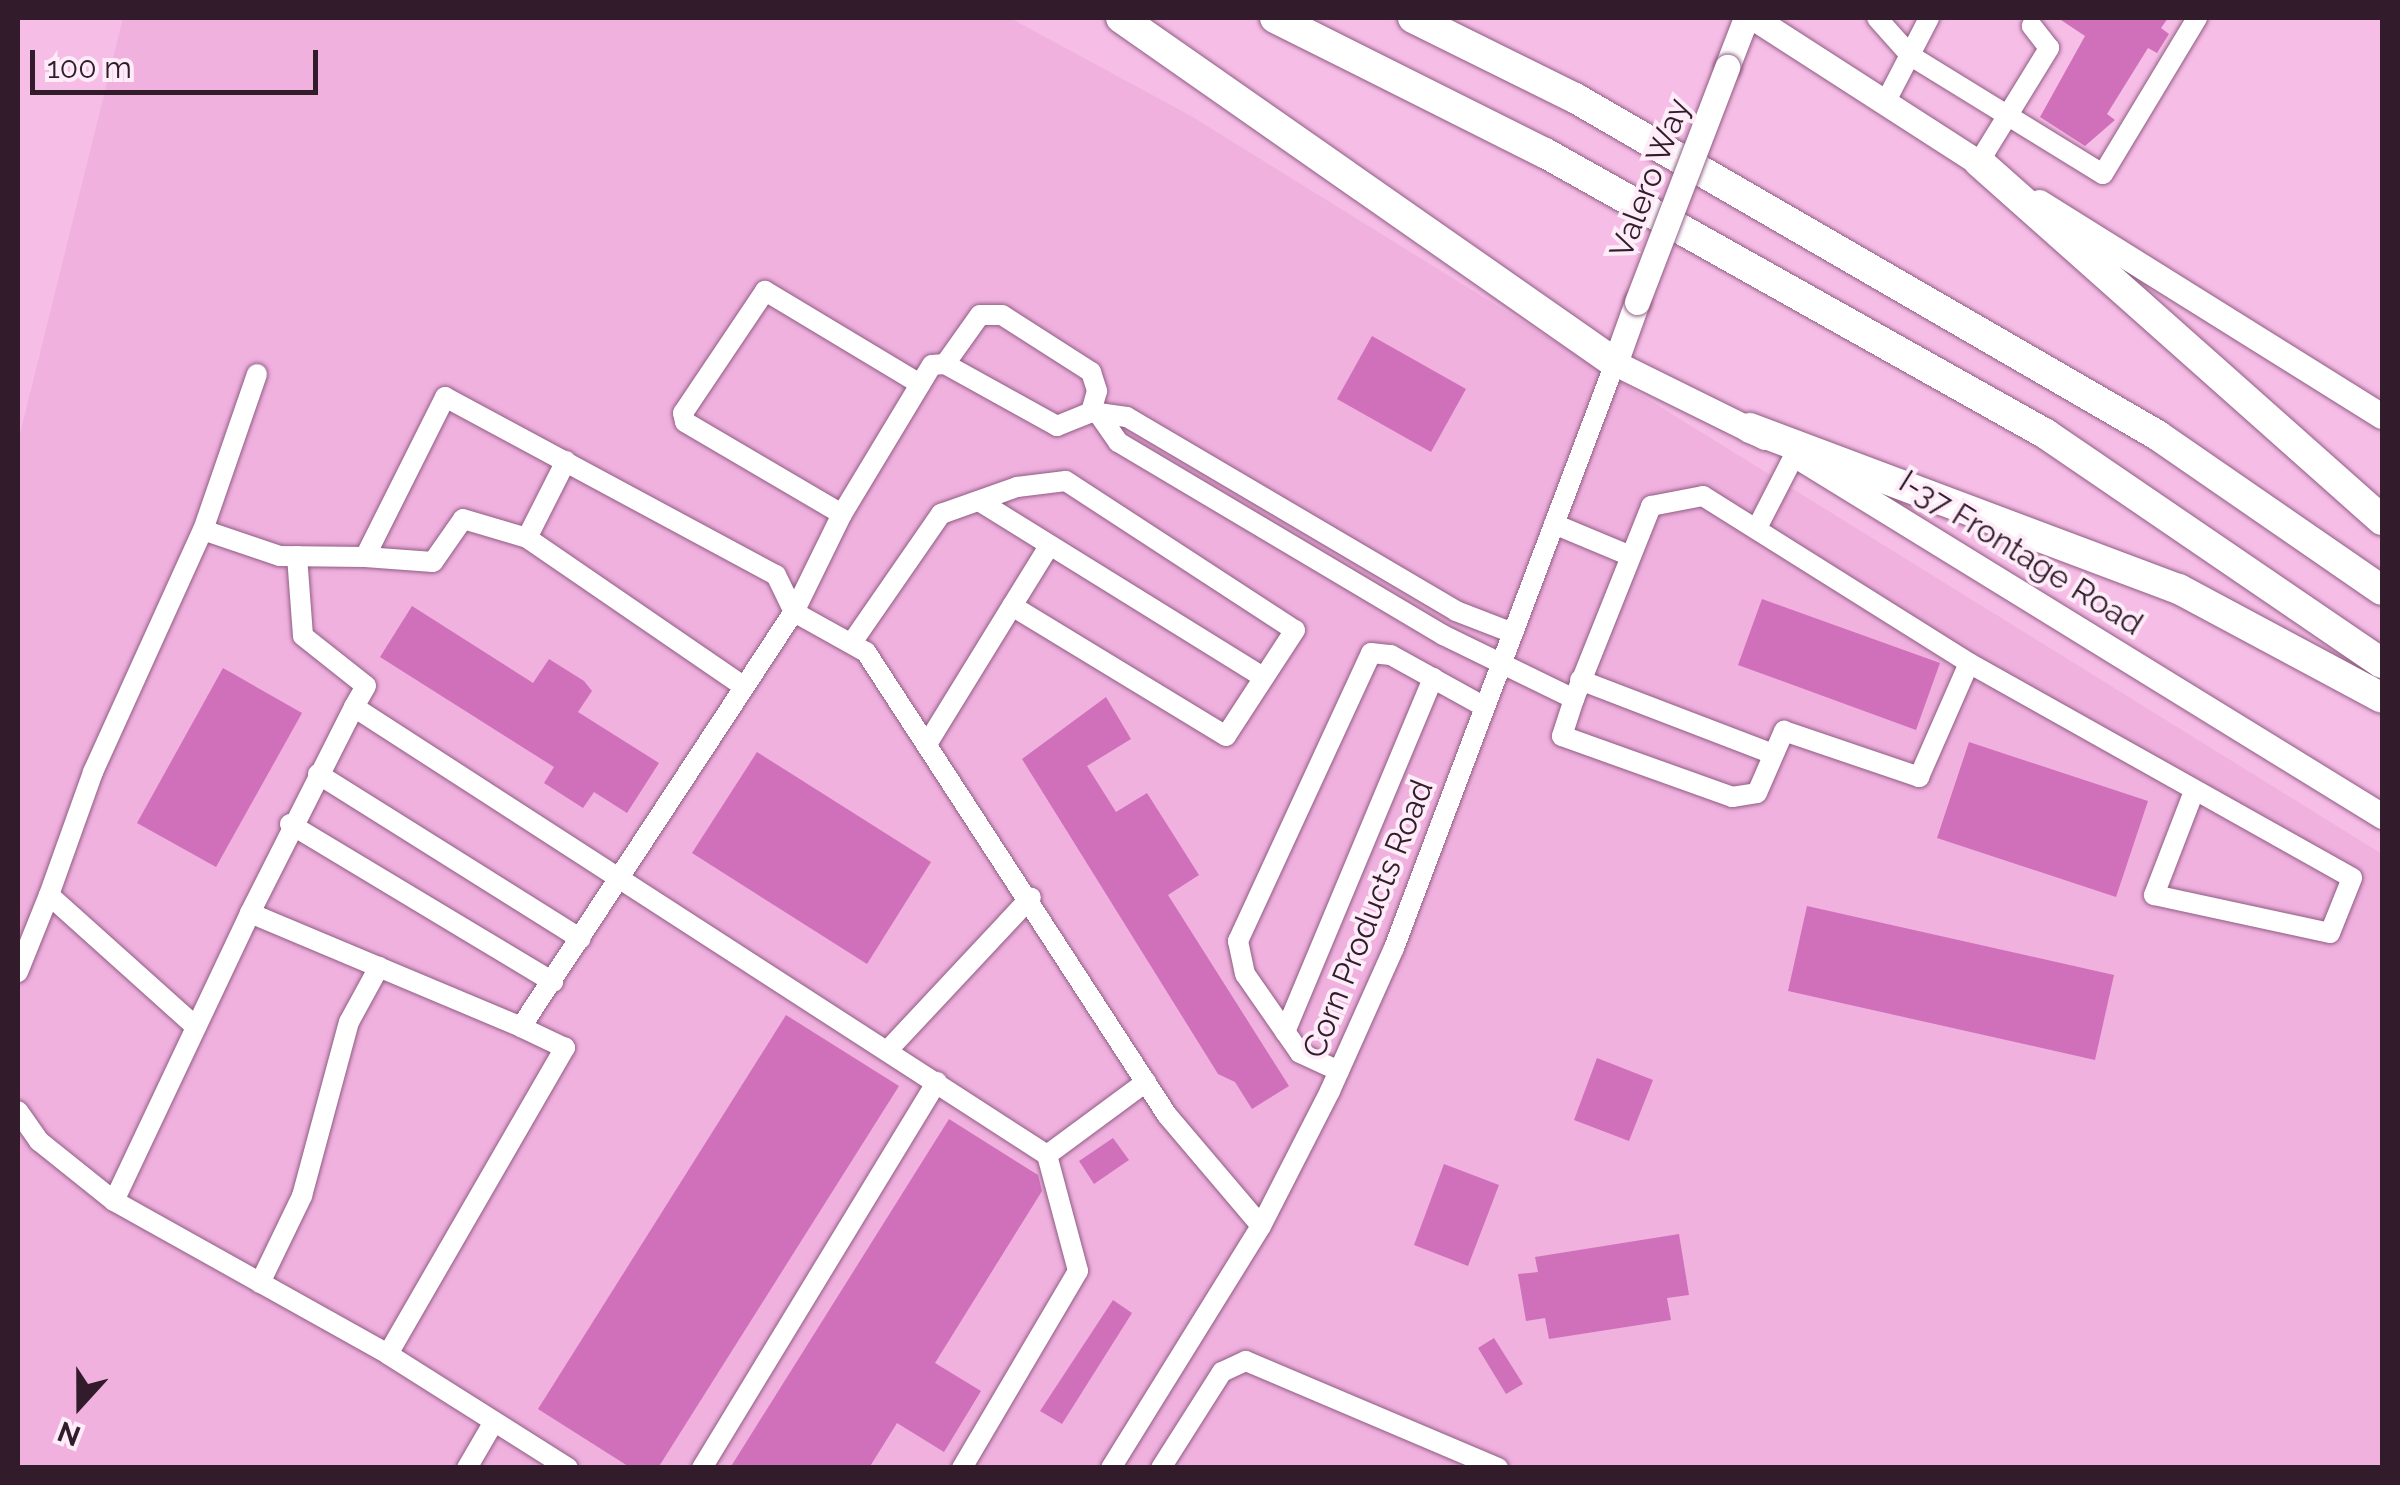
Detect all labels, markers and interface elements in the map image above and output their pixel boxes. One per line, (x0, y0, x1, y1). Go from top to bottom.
scale bar (35, 30, 322, 92)
text: 100 m (47, 50, 132, 85)
street label: Valero Way (1602, 92, 1698, 264)
street label: I-37 Frontage Road (1892, 463, 2150, 643)
street label: Corn Products Road (1295, 774, 1441, 1064)
north arrow (30, 1355, 130, 1455)
text: N (53, 1414, 85, 1453)

